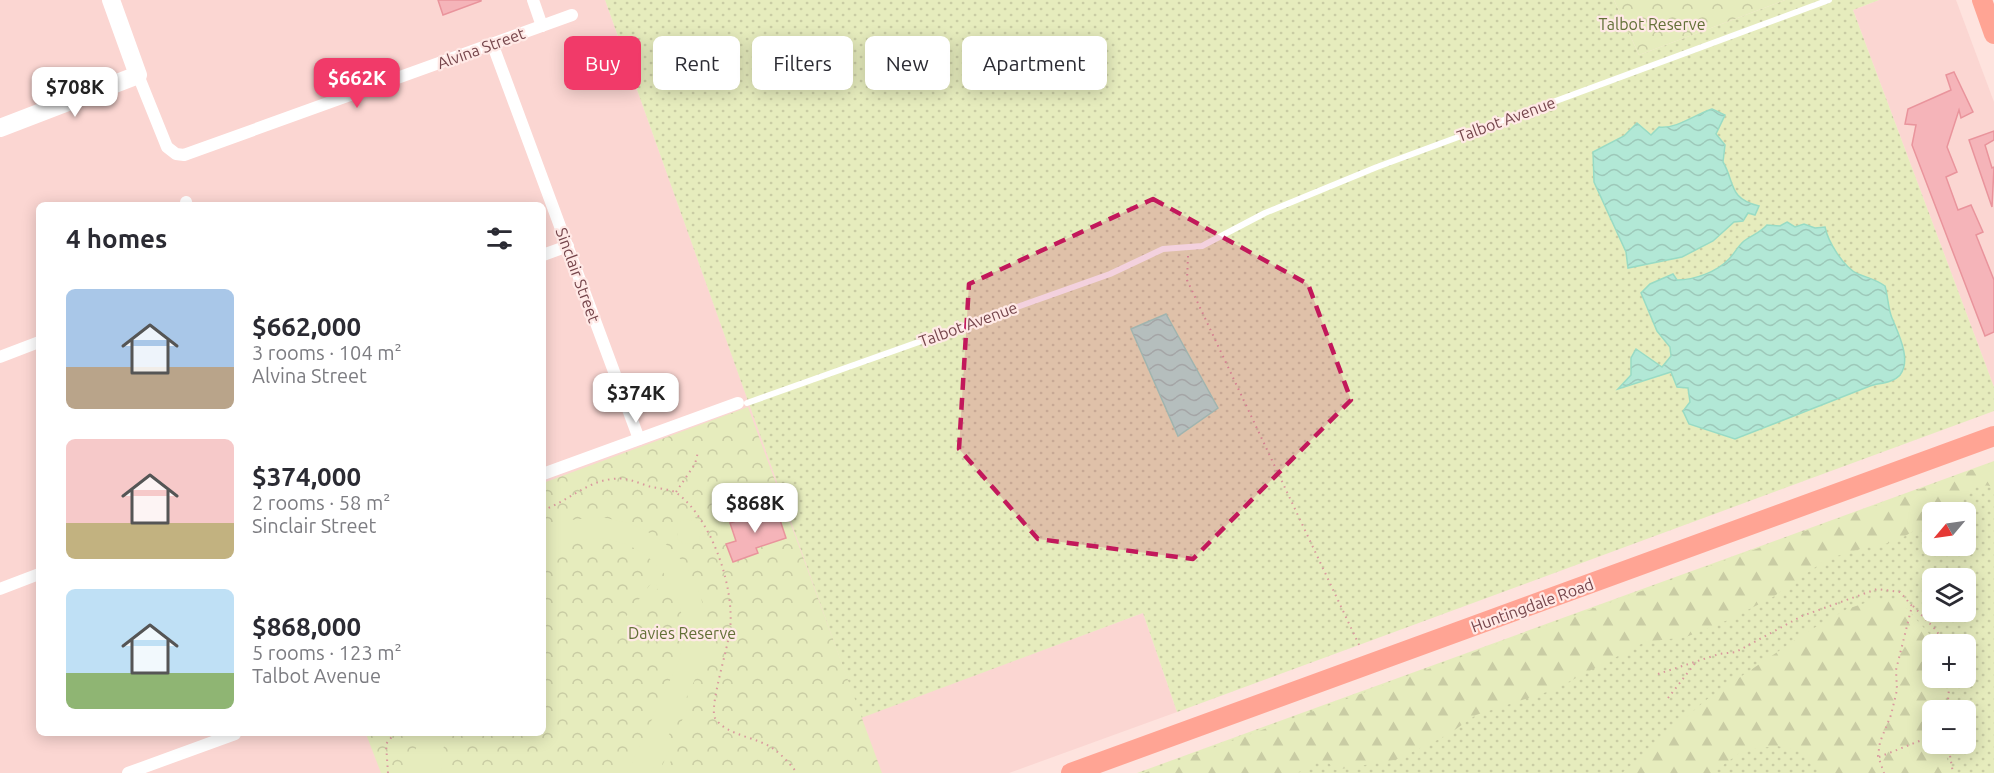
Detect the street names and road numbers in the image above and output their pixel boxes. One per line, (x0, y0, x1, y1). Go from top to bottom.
street label: Alvina Street (435, 24, 528, 72)
street label: Talbot Avenue (1454, 93, 1558, 145)
street label: Sinclair Street (553, 225, 604, 326)
street label: Talbot Avenue (916, 298, 1020, 350)
street label: Huntingdale Road (1468, 574, 1596, 636)

